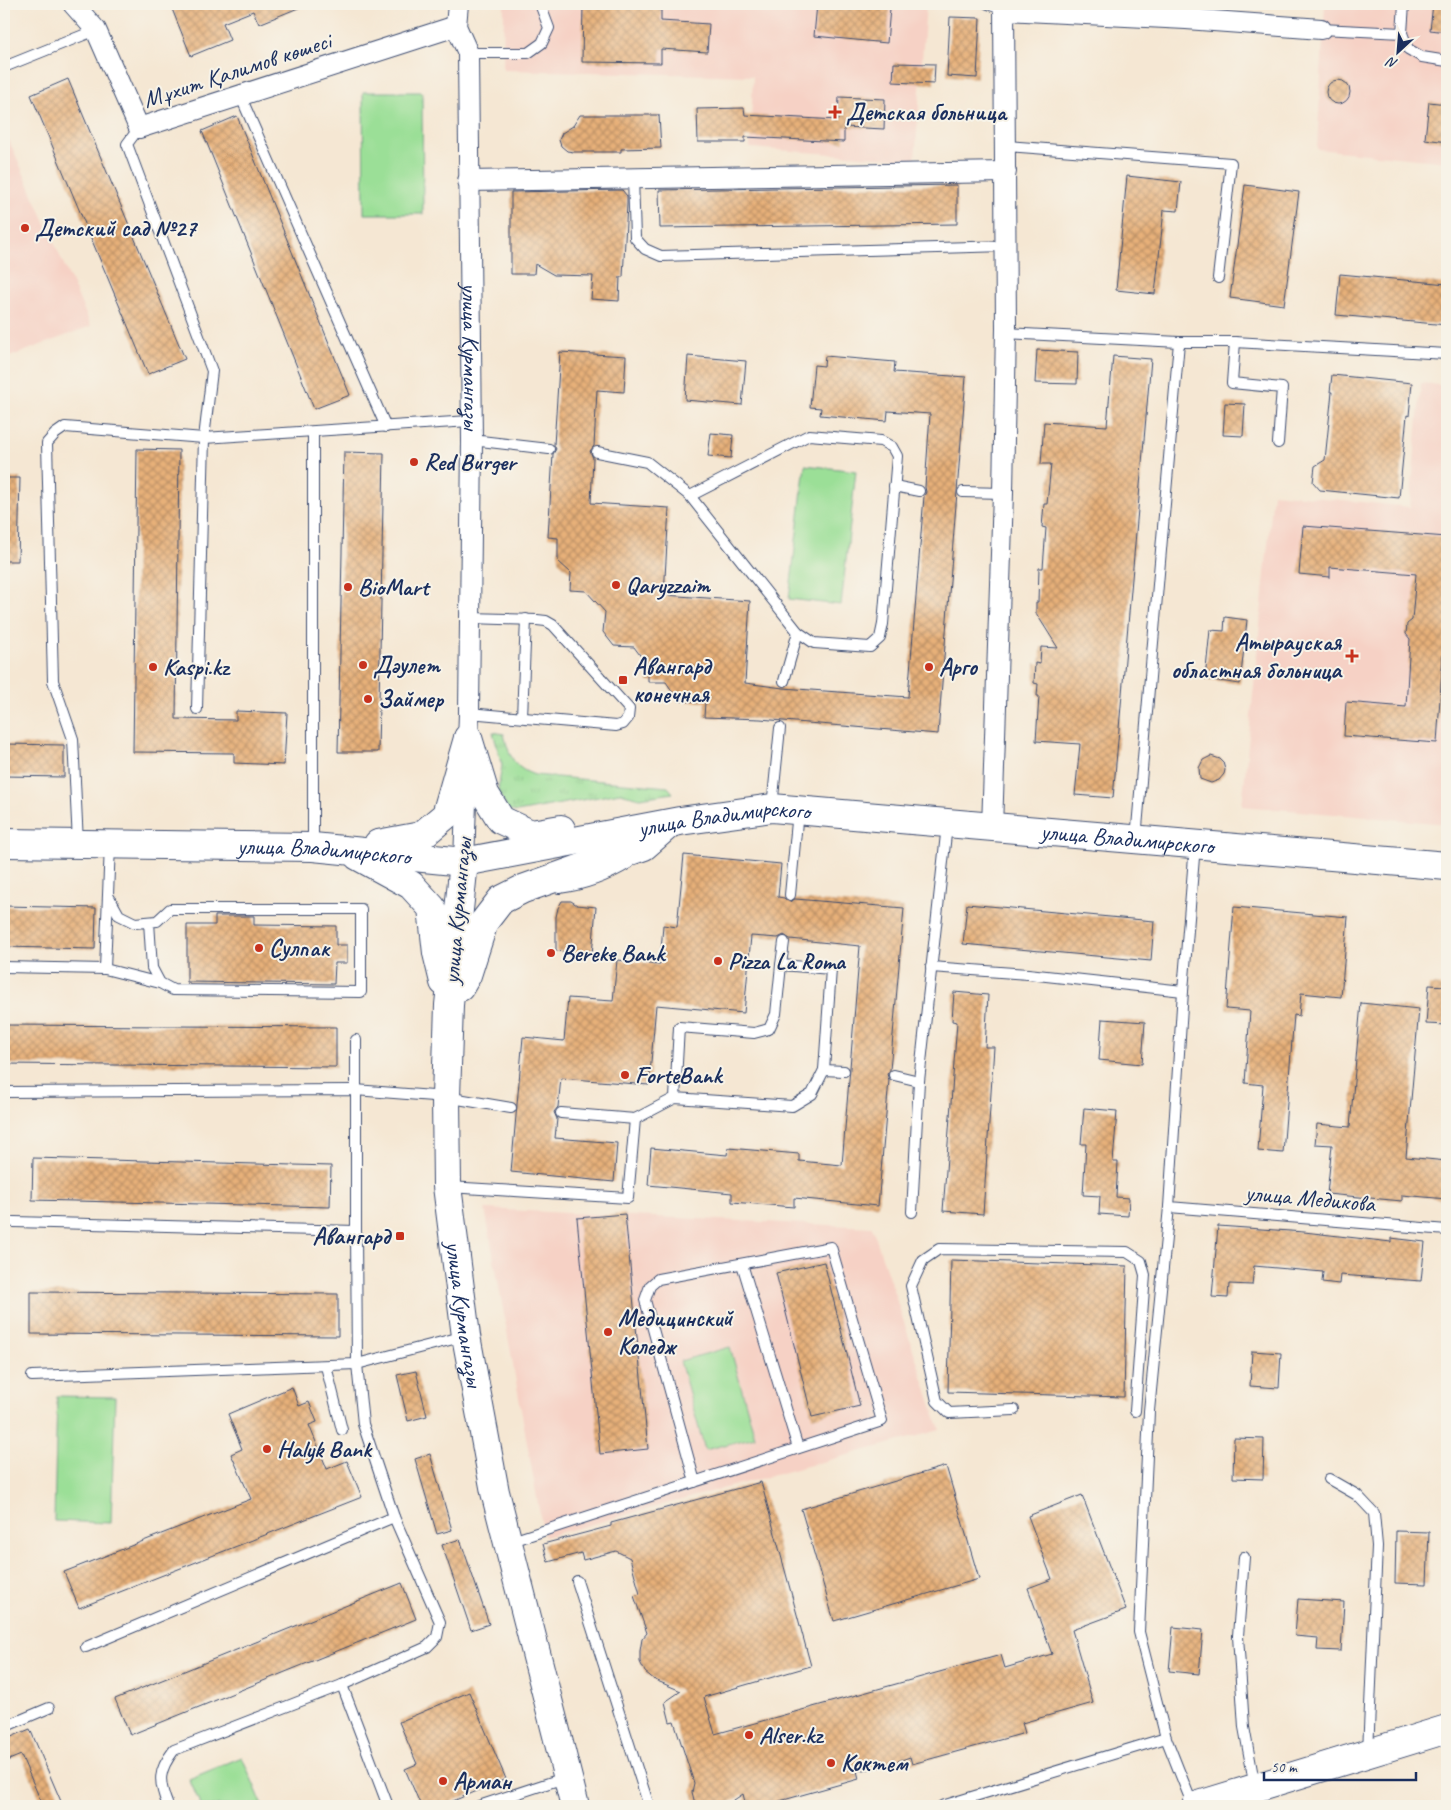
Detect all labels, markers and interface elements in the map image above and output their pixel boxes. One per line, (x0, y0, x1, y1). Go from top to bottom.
street label: Мұхит Қалимов көшесі (139, 25, 337, 115)
north arrow (1374, 28, 1424, 78)
text: N (1383, 53, 1400, 73)
place label: Детская больница (846, 97, 1009, 127)
marker: Детская больница (828, 105, 842, 119)
place label: Детский сад №27 (35, 213, 198, 243)
marker: Детский сад №27 (19, 222, 31, 234)
street label: улица Курмангазы (455, 281, 487, 432)
place label: Red Burger (424, 447, 518, 477)
marker: Red Burger (408, 456, 420, 468)
place label: Qaryzzaim (626, 570, 711, 600)
place label: BioMart (358, 572, 431, 602)
marker: Qaryzzaim (610, 579, 622, 591)
marker: BioMart (342, 581, 354, 593)
place label: Атырауская областная больница (1171, 627, 1343, 685)
marker: Атырауская областная больница (1345, 649, 1359, 663)
place label: Дәулет (373, 650, 441, 680)
place label: Авангард конечная (633, 651, 713, 709)
place label: Kaspi.kz (163, 652, 231, 682)
place label: Арго (939, 652, 979, 682)
marker: Дәулет (357, 659, 369, 671)
marker: Kaspi.kz (147, 661, 159, 673)
marker: Арго (923, 661, 935, 673)
marker: Авангард конечная (617, 674, 629, 686)
place label: Займер (378, 684, 445, 714)
marker: Займер (362, 693, 374, 705)
street label: улица Владимирского (633, 793, 814, 844)
street label: улица Владимирского (1037, 816, 1217, 861)
street label: улица Владимирского (235, 831, 414, 872)
street label: улица Курмангазы (435, 834, 480, 988)
place label: Сулпак (269, 933, 331, 963)
place label: Bereke Bank (561, 938, 666, 968)
marker: Сулпак (253, 942, 265, 954)
place label: Pizza La Roma (728, 946, 847, 976)
marker: Bereke Bank (545, 947, 557, 959)
marker: Pizza La Roma (712, 955, 724, 967)
place label: ForteBank (635, 1060, 724, 1090)
marker: ForteBank (619, 1069, 631, 1081)
street label: улица Медикова (1242, 1177, 1378, 1219)
place label: Авангард (312, 1221, 392, 1251)
marker: Авангард (394, 1230, 406, 1242)
street label: улица Курмангазы (439, 1237, 491, 1392)
place label: Медицинский Коледж (618, 1303, 734, 1361)
marker: Медицинский Коледж (602, 1326, 614, 1338)
place label: Halyk Bank (277, 1434, 373, 1464)
marker: Halyk Bank (261, 1443, 273, 1455)
place label: Alser.kz (759, 1720, 824, 1750)
marker: Alser.kz (743, 1729, 755, 1741)
place label: Коктем (841, 1748, 909, 1778)
scale bar (1264, 1750, 1416, 1782)
marker: Коктем (825, 1757, 837, 1769)
text: 50 m (1271, 1758, 1298, 1777)
place label: Арман (453, 1766, 513, 1796)
marker: Арман (437, 1775, 449, 1787)

